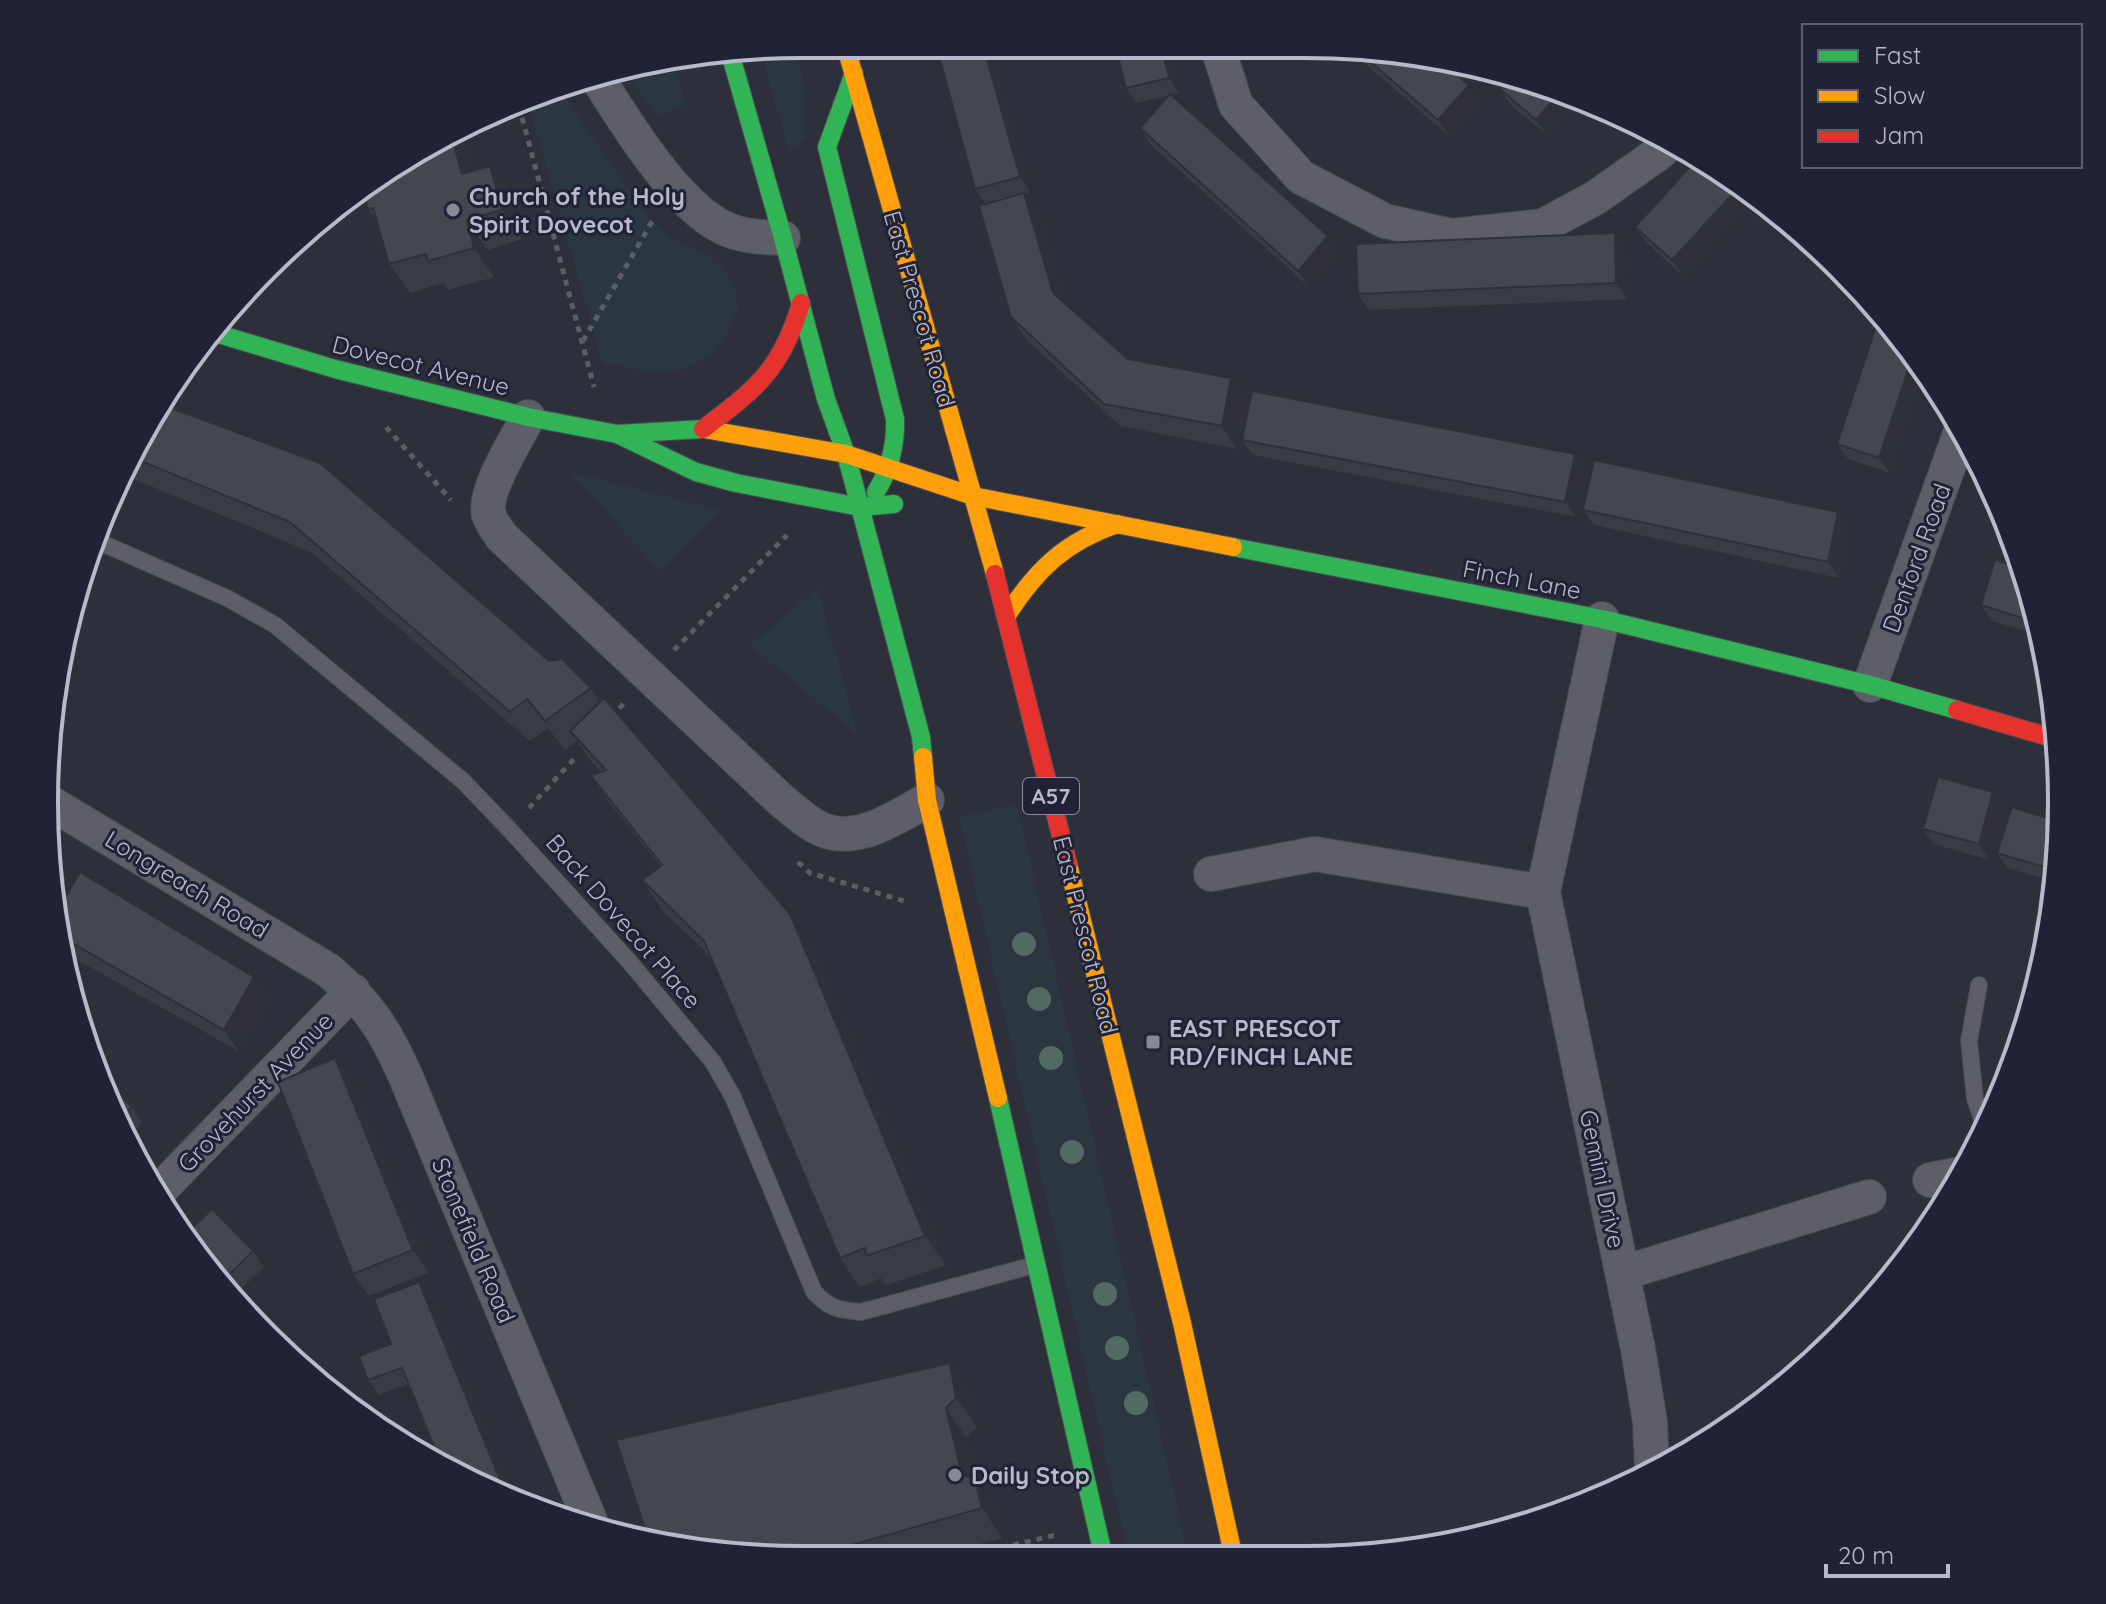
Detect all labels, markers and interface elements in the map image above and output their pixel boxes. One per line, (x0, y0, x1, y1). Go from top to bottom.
legend (1802, 24, 2082, 168)
text: Fast (1874, 40, 1921, 70)
text: Slow (1874, 80, 1925, 110)
text: Jam (1874, 120, 1924, 150)
place label: Church of the Holy Spirit Dovecot (469, 181, 685, 239)
marker: Church of the Holy Spirit Dovecot (444, 201, 462, 219)
street label: East Prescot Road (878, 207, 962, 411)
street label: Dovecot Avenue (329, 328, 513, 402)
street label: Denford Road (1875, 479, 1957, 637)
street label: Finch Lane (1460, 553, 1584, 605)
road number: A57 (1023, 778, 1079, 814)
street label: Longreach Road (100, 823, 274, 945)
street label: Back Dovecot Place (540, 827, 708, 1015)
street label: East Prescot Road (1047, 833, 1125, 1037)
street label: Grovehurst Avenue (171, 1006, 339, 1178)
place label: EAST PRESCOT RD/FINCH LANE (1169, 1013, 1353, 1071)
marker: EAST PRESCOT RD/FINCH LANE (1144, 1033, 1162, 1051)
street label: Gemini Drive (1574, 1107, 1632, 1251)
street label: Stonefield Road (426, 1153, 522, 1327)
place label: Daily Stop (971, 1460, 1090, 1490)
marker: Daily Stop (946, 1466, 964, 1484)
scale bar (1826, 1528, 1948, 1578)
text: 20 m (1838, 1540, 1894, 1570)

